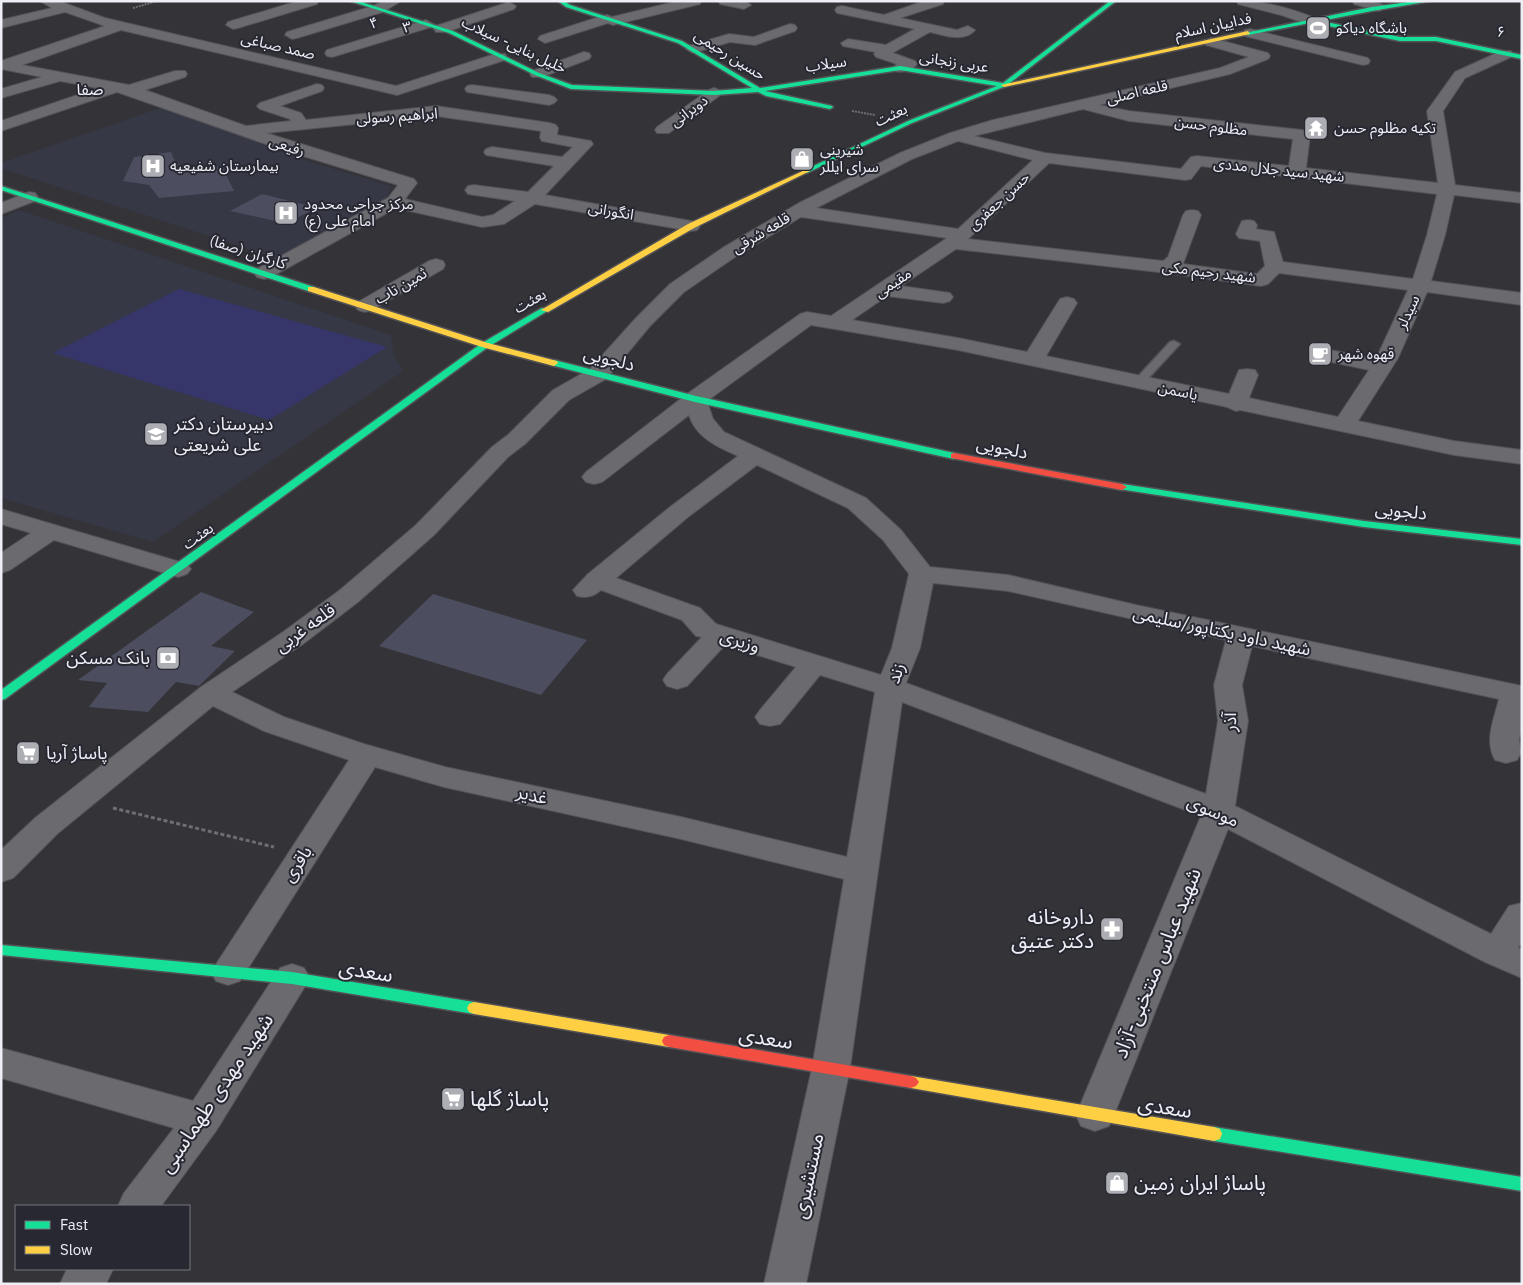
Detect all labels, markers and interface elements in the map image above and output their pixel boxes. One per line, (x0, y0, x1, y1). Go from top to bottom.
street label: فداییان اسلام (1173, 8, 1254, 45)
street label: ۴ (367, 12, 381, 33)
street label: خلیل بنایی- سیلاب (459, 12, 570, 77)
sports icon: باشگاه دیاکو (1305, 15, 1331, 41)
street label: ۳ (400, 16, 414, 37)
place label: باشگاه دیاکو (1336, 18, 1407, 37)
street label: ۶ (1497, 22, 1505, 41)
street label: حسین رحیمی (691, 25, 770, 84)
street label: صمد صباغی (239, 28, 317, 63)
street label: عربی زنجانی (918, 47, 990, 76)
street label: سیلاب (804, 51, 848, 76)
street label: قلعه اصلی (1104, 75, 1170, 108)
district label: صفا (76, 79, 104, 99)
street label: دویرانی (666, 90, 712, 131)
street label: بعثت (871, 99, 910, 130)
street label: ابراهیم رسولی (356, 103, 439, 130)
street label: مظلوم حسن (1173, 112, 1249, 141)
temple icon: تکیه مظلوم حسن (1303, 115, 1329, 141)
place label: تکیه مظلوم حسن (1334, 118, 1436, 139)
street label: رفیعی (267, 131, 307, 160)
place label: شیرینی سرای ایللر (819, 140, 879, 176)
shop icon: شیرینی سرای ایللر (789, 146, 815, 172)
hospital icon: بیمارستان شفیعیه (140, 153, 166, 179)
street label: شهید سید جلال مددی (1213, 153, 1346, 186)
place label: بیمارستان شفیعیه (170, 156, 279, 175)
street label: حسن جعفری (964, 167, 1034, 234)
place label: مرکز جراحی محدود امام علی (ع) (304, 194, 414, 233)
street label: انگورانی (587, 197, 635, 224)
hospital icon: مرکز جراحی محدود امام علی (ع) (273, 200, 299, 226)
street label: قلعه شرقی (728, 208, 794, 257)
street label: کارگران (صفا) (207, 230, 290, 273)
street label: شهید رحیم مکی (1161, 256, 1257, 289)
street label: ثمین تاب (371, 263, 430, 308)
street label: مقیمی (871, 263, 915, 302)
street label: بعثت (510, 284, 549, 317)
street label: سیدلر (1391, 292, 1424, 333)
street label: دلجویی (581, 341, 637, 376)
cafe icon: قهوه شهر (1307, 341, 1333, 367)
place label: قهوه شهر (1337, 344, 1395, 363)
street label: یاسمن (1156, 377, 1200, 404)
place label: دبیرستان دکتر علی شریعتی (173, 412, 273, 456)
school or university icon: دبیرستان دکتر علی شریعتی (143, 421, 169, 447)
street label: دلجویی (974, 431, 1030, 464)
street label: دلجویی (1374, 496, 1428, 525)
street label: بعثت (178, 518, 217, 553)
street label: قلعه غربی (270, 598, 340, 657)
street label: شهید داود یکتاپور/سلیمی (1131, 600, 1313, 661)
street label: وزیری (718, 624, 763, 657)
bank icon: بانک مسکن (155, 645, 181, 671)
place label: بانک مسکن (66, 646, 150, 669)
street label: زند (881, 659, 910, 686)
street label: آذر (1218, 711, 1241, 733)
supermarket icon: پاساژ آریا (15, 740, 41, 766)
place label: پاساژ آریا (46, 741, 108, 764)
street label: غدیر (513, 780, 550, 809)
street label: موسوی (1184, 789, 1243, 832)
street label: باقری (276, 841, 317, 886)
street label: شهید عباس منتخبی-آزاد (1105, 863, 1207, 1062)
place label: داروخانه دکتر عتیق (1011, 902, 1094, 954)
pharmacy icon: داروخانه دکتر عتیق (1099, 916, 1125, 942)
street label: سعدی (337, 952, 395, 988)
street label: شهید مهدی طهماسبی (151, 1007, 279, 1178)
street label: سعدی (737, 1019, 795, 1055)
place label: پاساژ گلها (470, 1084, 549, 1112)
supermarket icon: پاساژ گلها (440, 1086, 466, 1112)
street label: سعدی (1136, 1088, 1194, 1124)
street label: مستشیری (784, 1130, 830, 1221)
place label: پاساژ ایران زمین (1134, 1168, 1266, 1196)
shop icon: پاساژ ایران زمین (1104, 1170, 1130, 1196)
legend (15, 1205, 190, 1270)
text: Fast (60, 1215, 88, 1234)
text: Slow (60, 1240, 93, 1259)

